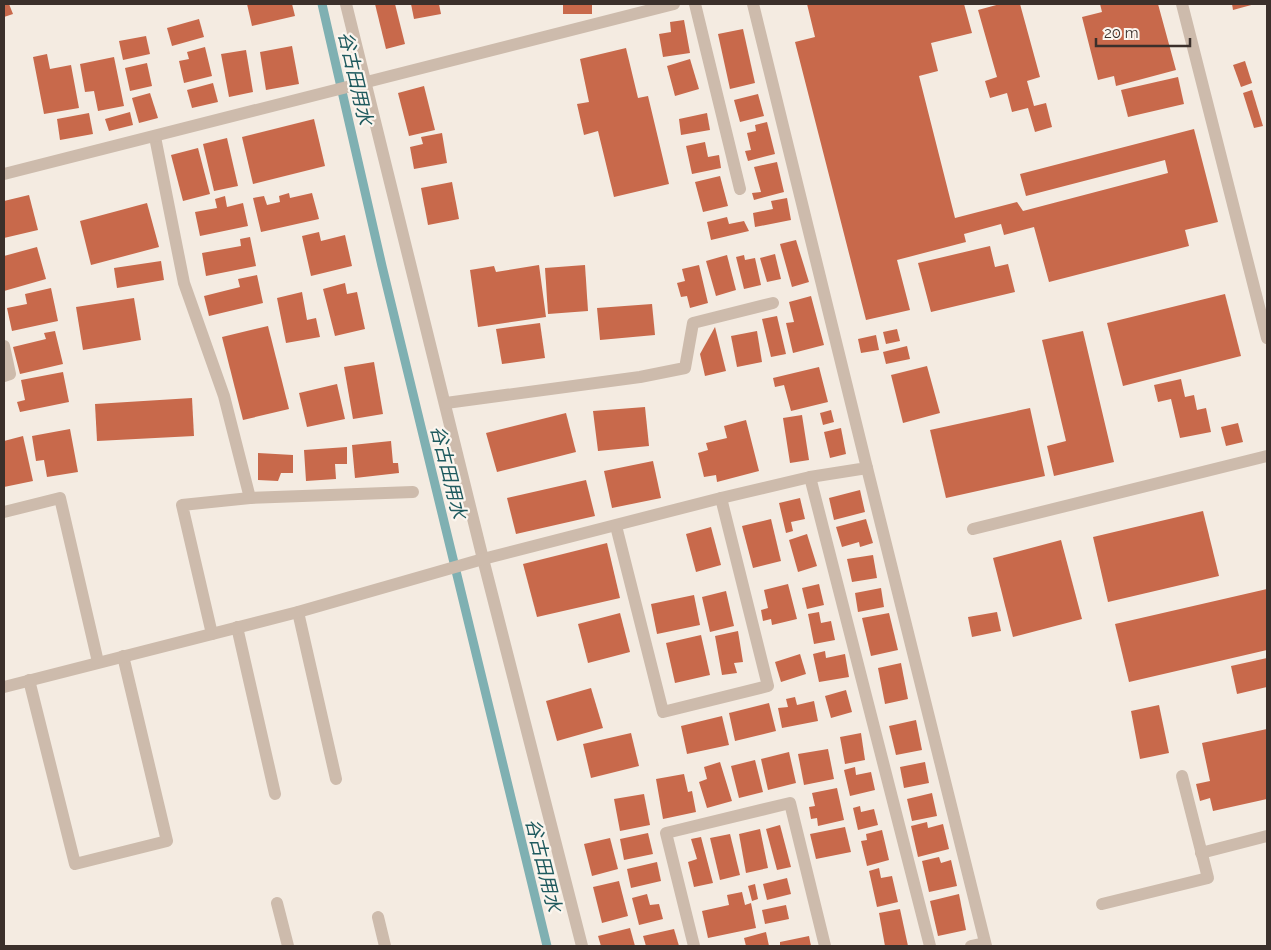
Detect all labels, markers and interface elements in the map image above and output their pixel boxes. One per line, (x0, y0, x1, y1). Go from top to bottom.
scale bar (1096, 15, 1190, 47)
text: 20 m (1104, 24, 1139, 42)
water label: 谷古田用水 (335, 29, 378, 129)
water label: 谷古田用水 (427, 423, 472, 523)
water label: 谷古田用水 (522, 816, 567, 916)

